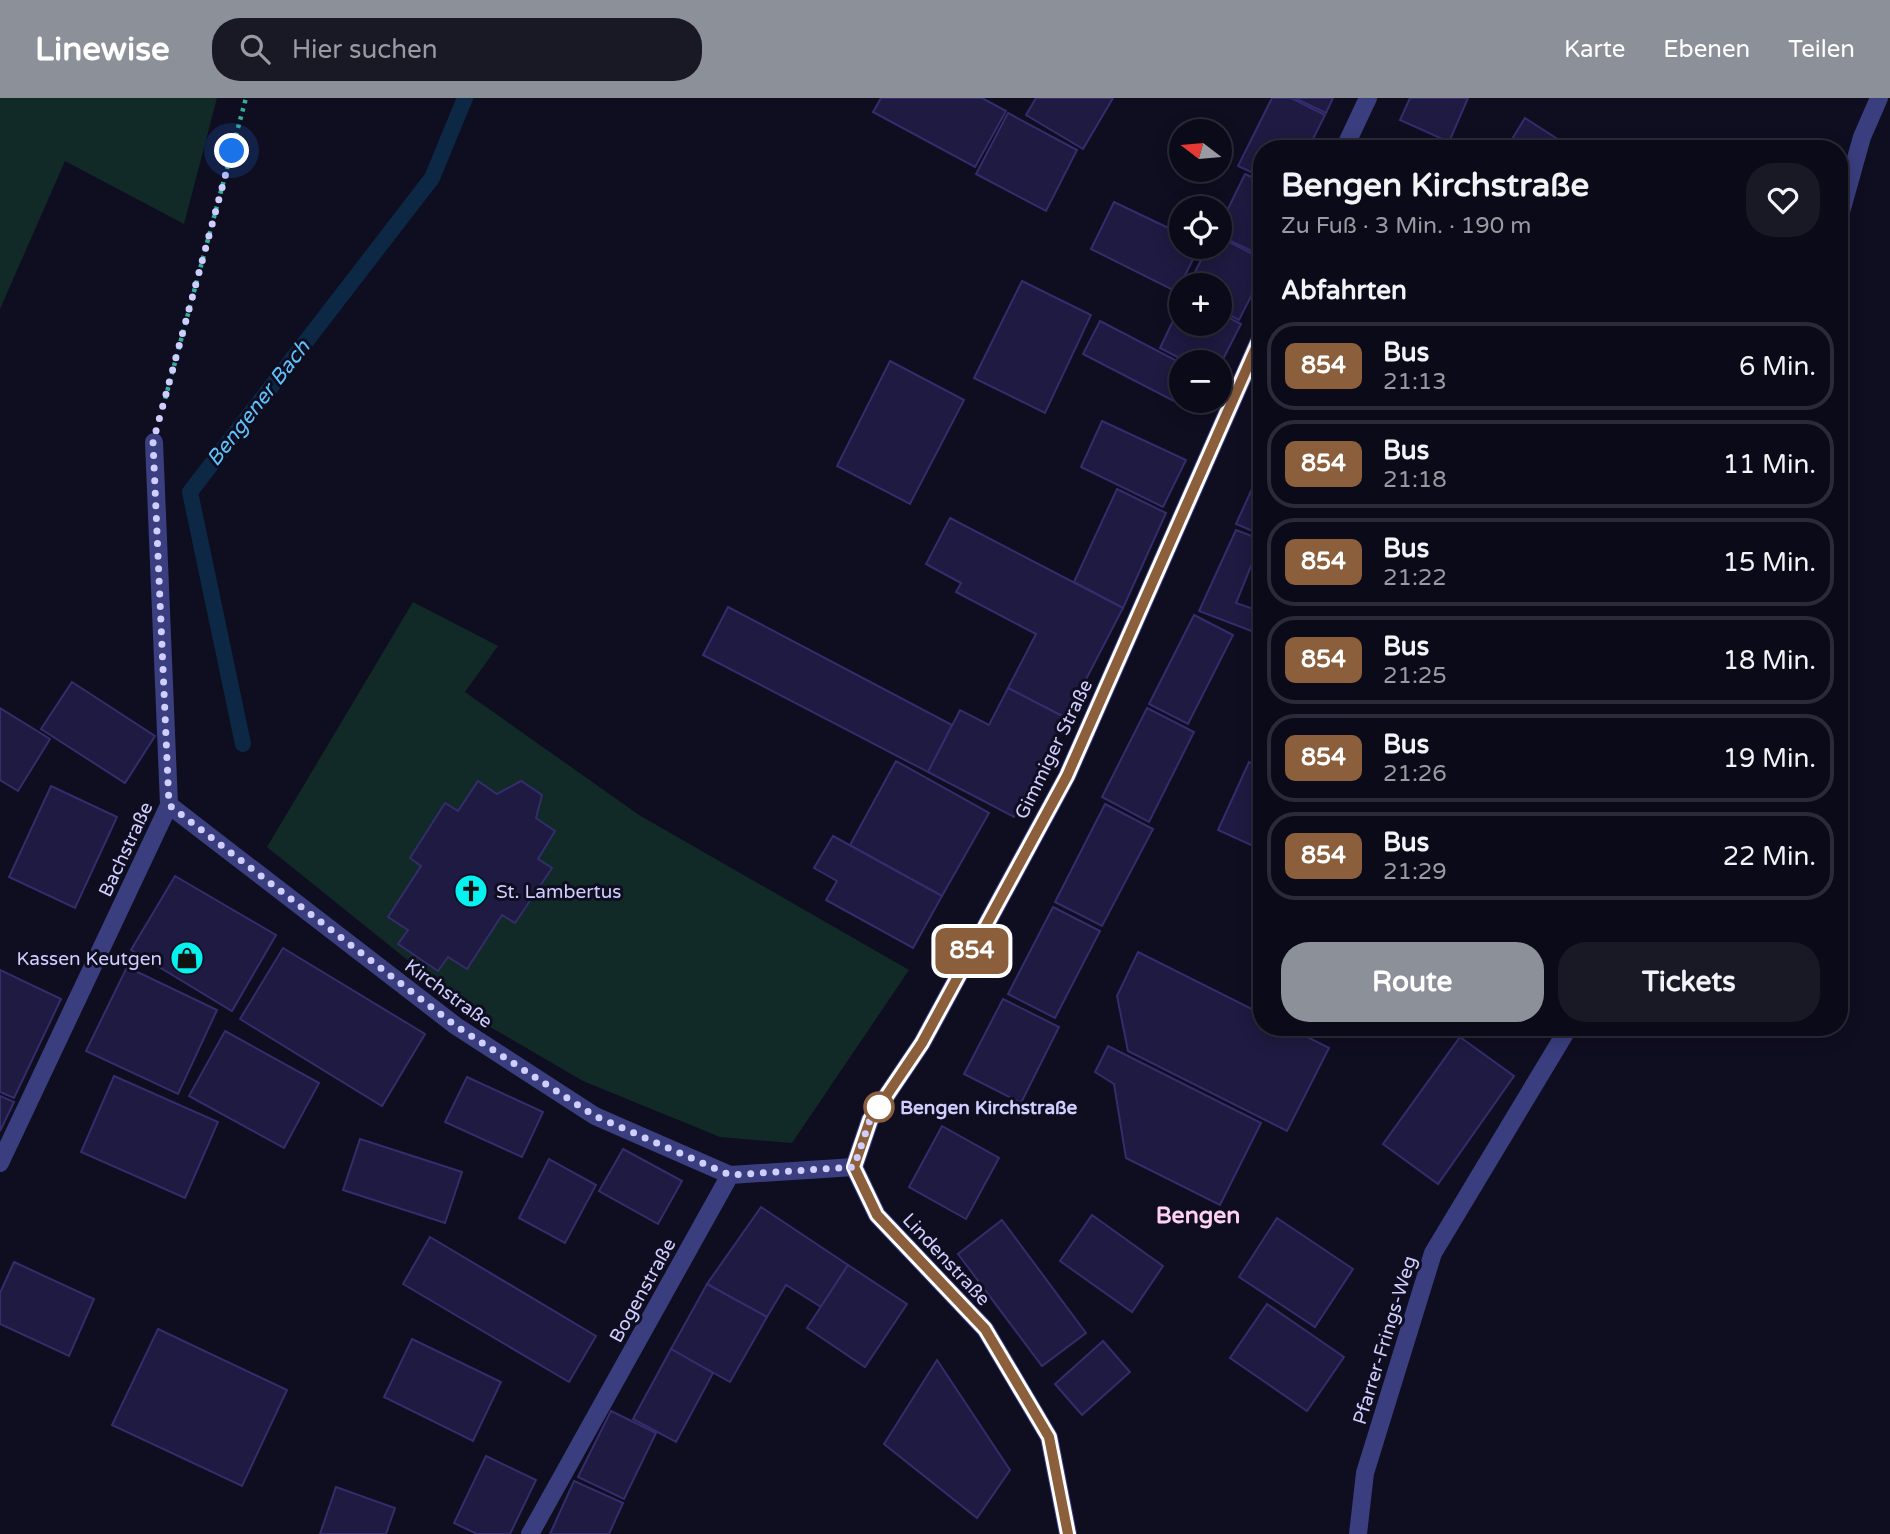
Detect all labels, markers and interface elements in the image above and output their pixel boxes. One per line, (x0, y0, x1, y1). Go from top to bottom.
search box (212, 18, 702, 81)
text: Linewise (35, 30, 170, 69)
icon: search (236, 30, 274, 68)
text: Hier suchen (292, 34, 438, 65)
text: Karte (1564, 35, 1625, 64)
text: Ebenen (1663, 35, 1750, 64)
text: Teilen (1788, 35, 1855, 64)
north arrow (1169, 119, 1232, 182)
map controls (1169, 119, 1232, 413)
your location (214, 133, 249, 168)
button: heart (1746, 163, 1820, 237)
text: Bengen Kirchstraße (1281, 166, 1589, 205)
button: locate (1169, 196, 1232, 259)
text: Zu Fuß · 3 Min. · 190 m (1281, 212, 1531, 240)
button: + (1169, 273, 1232, 336)
text: Abfahrten (1281, 275, 1407, 306)
water label: Bengener Bach (202, 334, 316, 471)
text: Bus (1383, 337, 1429, 368)
button: − (1169, 350, 1232, 413)
text: 854 (1301, 351, 1346, 380)
text: 6 Min. (1739, 351, 1816, 382)
text: 21:13 (1383, 368, 1447, 396)
text: Bus (1383, 435, 1429, 466)
text: 854 (1301, 449, 1346, 478)
text: 11 Min. (1723, 449, 1816, 480)
text: 21:18 (1383, 466, 1447, 494)
text: Bus (1383, 533, 1429, 564)
text: 854 (1301, 547, 1346, 576)
text: 15 Min. (1723, 547, 1816, 578)
text: 21:22 (1383, 564, 1447, 592)
text: Bus (1383, 631, 1429, 662)
text: 854 (1301, 645, 1346, 674)
text: 18 Min. (1723, 645, 1816, 676)
text: 21:25 (1383, 662, 1447, 690)
street label: Gimmiger Straße (1011, 676, 1097, 823)
text: Bus (1383, 729, 1429, 760)
text: 854 (1301, 743, 1346, 772)
text: 19 Min. (1723, 743, 1816, 774)
text: 21:26 (1383, 760, 1447, 788)
street label: Bachstraße (94, 799, 157, 900)
text: Bus (1383, 827, 1429, 858)
text: 854 (1301, 841, 1346, 870)
text: 22 Min. (1723, 841, 1816, 872)
text: 21:29 (1383, 858, 1447, 886)
church icon: St. Lambertus (452, 872, 490, 910)
place label: St. Lambertus (496, 881, 621, 903)
line badge: 854 (932, 928, 1012, 974)
text: 854 (949, 936, 995, 965)
shop icon: Kassen Keutgen (168, 939, 206, 977)
button: Route (1281, 942, 1544, 1022)
button: Tickets (1558, 942, 1820, 1022)
place label: Kassen Keutgen (17, 948, 162, 970)
street label: Kirchstraße (400, 955, 496, 1033)
marker: Bengen Kirchstraße (864, 1092, 894, 1122)
place label: Bengen Kirchstraße (900, 1097, 1078, 1120)
district label: Bengen (1156, 1202, 1240, 1230)
street label: Lindenstraße (898, 1209, 995, 1310)
street label: Bogenstraße (605, 1235, 680, 1346)
street label: Pfarrer-Frings-Weg (1349, 1253, 1421, 1427)

